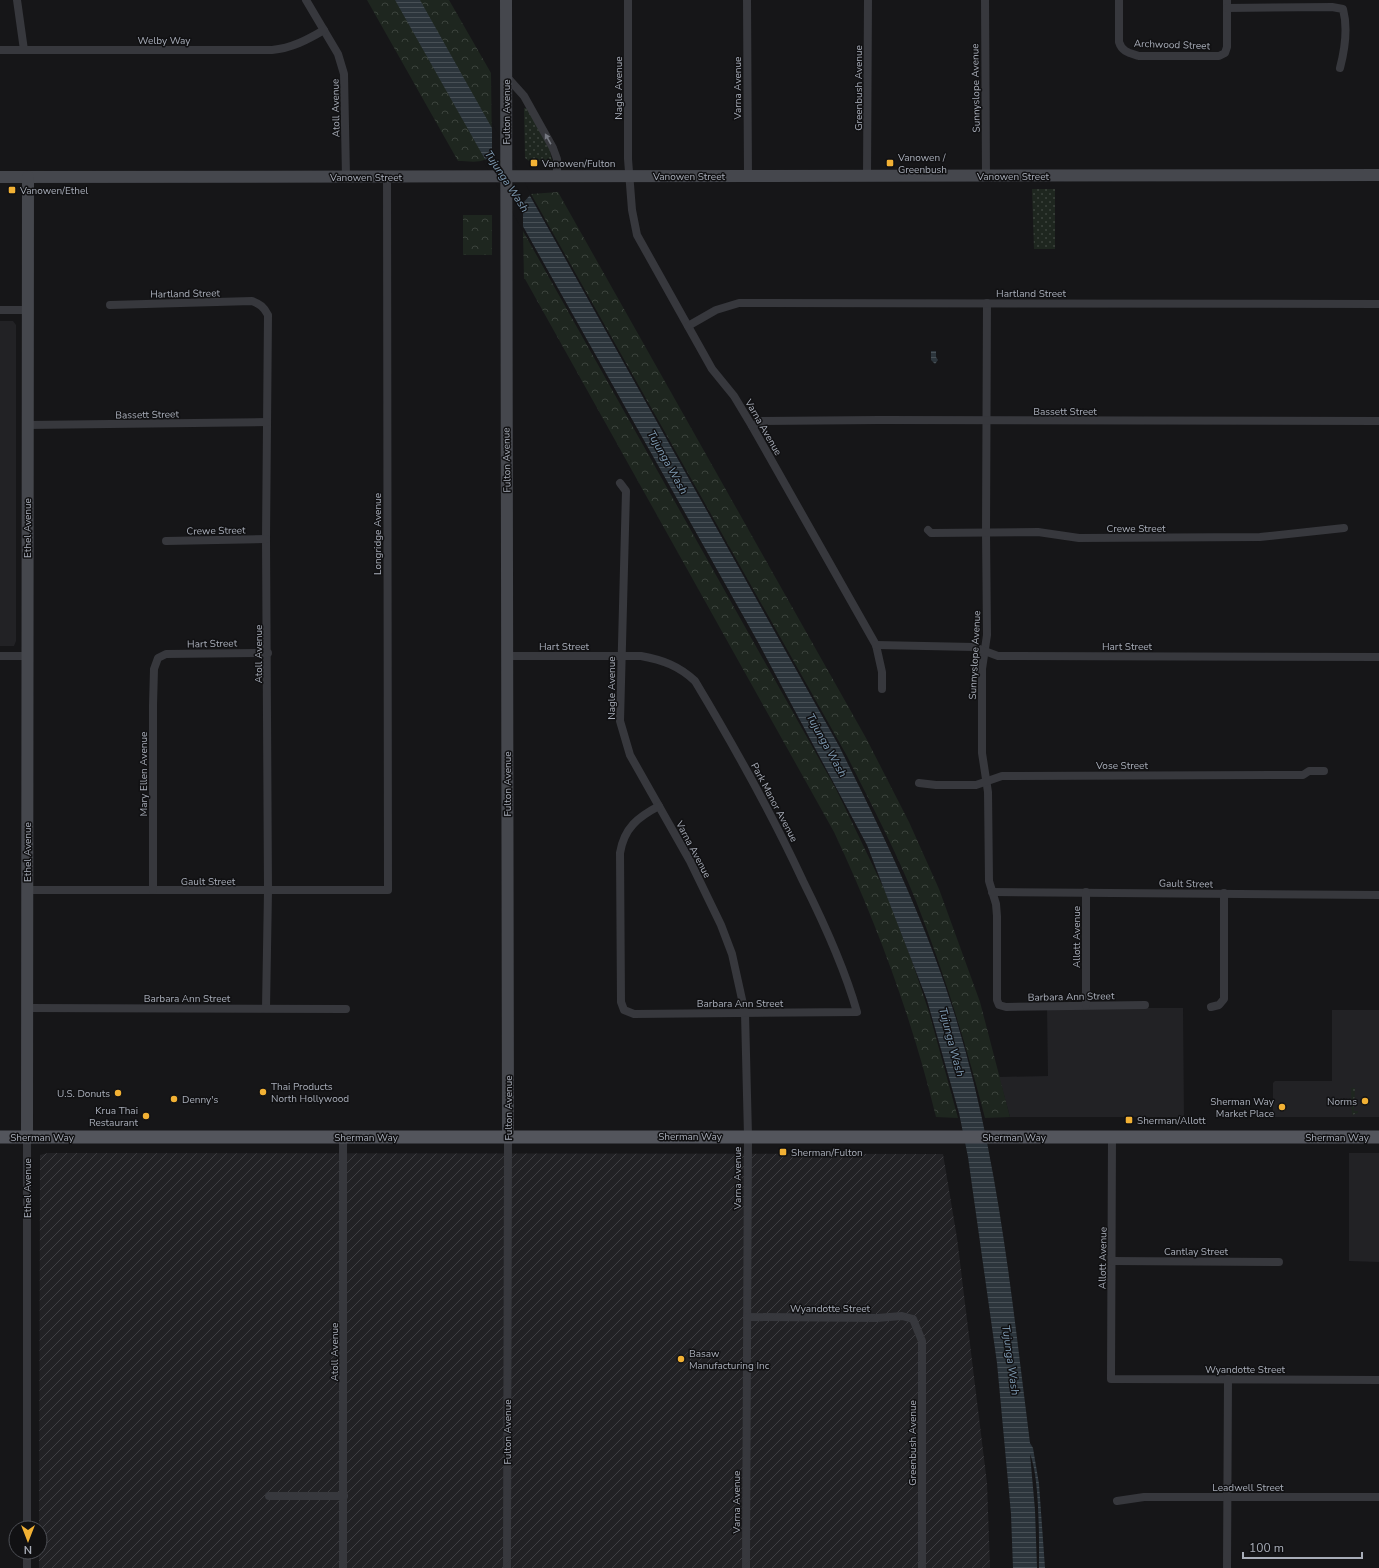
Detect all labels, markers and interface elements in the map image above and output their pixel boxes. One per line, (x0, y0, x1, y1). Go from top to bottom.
street label: Welby Way (138, 34, 191, 48)
street label: Archwood Street (1134, 37, 1211, 53)
street label: Sunnyslope Avenue (968, 43, 984, 133)
street label: Greenbush Avenue (852, 45, 866, 131)
street label: Nagle Avenue (612, 56, 626, 120)
street label: Varna Avenue (731, 57, 745, 120)
street label: Atoll Avenue (328, 79, 344, 137)
street label: Fulton Avenue (500, 79, 514, 145)
one-way arrow (545, 133, 552, 145)
water label: Tujunga Wash (481, 147, 532, 215)
place label: Vanowen / Greenbush (897, 151, 947, 177)
place label: Vanowen/Fulton (541, 157, 616, 171)
marker: Vanowen/Fulton (529, 158, 539, 168)
marker: Vanowen / Greenbush (885, 158, 895, 168)
street label: Vanowen Street (652, 170, 725, 184)
street label: Vanowen Street (976, 170, 1049, 184)
street label: Vanowen Street (329, 171, 402, 185)
place label: Vanowen/Ethel (19, 184, 88, 198)
marker: Vanowen/Ethel (7, 185, 17, 195)
street label: Hartland Street (150, 286, 221, 302)
street label: Hartland Street (996, 287, 1066, 301)
street label: Varna Avenue (741, 396, 785, 458)
street label: Bassett Street (1033, 405, 1097, 419)
street label: Bassett Street (115, 407, 179, 423)
street label: Fulton Avenue (499, 427, 515, 493)
water label: Tujunga Wash (644, 428, 691, 497)
street label: Longridge Avenue (371, 493, 385, 575)
street label: Ethel Avenue (21, 498, 35, 558)
street label: Crewe Street (1106, 522, 1166, 536)
street label: Crewe Street (186, 523, 246, 539)
street label: Sunnyslope Avenue (966, 610, 984, 700)
street label: Atoll Avenue (252, 625, 266, 683)
street label: Hart Street (187, 637, 238, 651)
street label: Hart Street (539, 640, 590, 654)
street label: Hart Street (1102, 640, 1153, 654)
street label: Nagle Avenue (605, 656, 619, 720)
water label: Tujunga Wash (803, 711, 850, 780)
street label: Mary Ellen Avenue (137, 732, 151, 816)
street label: Fulton Avenue (501, 751, 515, 817)
street label: Vose Street (1095, 759, 1148, 773)
street label: Park Manor Avenue (747, 760, 801, 845)
street label: Varna Avenue (672, 818, 714, 880)
street label: Ethel Avenue (21, 822, 35, 882)
street label: Gault Street (181, 875, 236, 889)
street label: Gault Street (1159, 877, 1214, 891)
street label: Allott Avenue (1070, 906, 1084, 968)
street label: Barbara Ann Street (1028, 989, 1115, 1005)
street label: Barbara Ann Street (144, 992, 231, 1006)
street label: Barbara Ann Street (697, 997, 784, 1011)
water label: Tujunga Wash (935, 1006, 968, 1078)
street label: Fulton Avenue (502, 1075, 516, 1141)
place label: Thai Products North Hollywood (271, 1080, 349, 1106)
place label: U.S. Donuts (57, 1087, 110, 1101)
marker: Thai Products North Hollywood (258, 1087, 268, 1097)
marker: U.S. Donuts (113, 1088, 123, 1098)
place label: Denny's (182, 1093, 218, 1107)
marker: Denny's (169, 1094, 179, 1104)
place label: Sherman Way Market Place (1210, 1095, 1275, 1121)
place label: Norms (1327, 1095, 1357, 1109)
marker: Norms (1360, 1096, 1370, 1106)
marker: Sherman Way Market Place (1277, 1102, 1287, 1112)
place label: Krua Thai Restaurant (89, 1104, 138, 1130)
marker: Krua Thai Restaurant (141, 1111, 151, 1121)
place label: Sherman/Allott (1137, 1114, 1206, 1128)
marker: Sherman/Allott (1124, 1115, 1134, 1125)
street label: Sherman Way (658, 1130, 723, 1144)
street label: Sherman Way (10, 1131, 75, 1145)
street label: Sherman Way (334, 1131, 399, 1145)
street label: Sherman Way (982, 1131, 1047, 1145)
street label: Sherman Way (1305, 1131, 1370, 1145)
place label: Sherman/Fulton (791, 1146, 863, 1160)
street label: Varna Avenue (731, 1147, 745, 1210)
marker: Sherman/Fulton (778, 1147, 788, 1157)
street label: Ethel Avenue (21, 1158, 35, 1218)
street label: Allott Avenue (1095, 1227, 1111, 1289)
street label: Cantlay Street (1164, 1245, 1229, 1259)
street label: Wyandotte Street (790, 1302, 871, 1316)
street label: Atoll Avenue (328, 1323, 342, 1381)
water label: Tujunga Wash (998, 1324, 1023, 1396)
place label: Basaw Manufacturing Inc (689, 1347, 770, 1373)
marker: Basaw Manufacturing Inc (676, 1354, 686, 1364)
street label: Wyandotte Street (1205, 1363, 1286, 1377)
street label: Fulton Avenue (501, 1399, 515, 1465)
street label: Greenbush Avenue (906, 1400, 920, 1486)
street label: Varna Avenue (730, 1471, 744, 1534)
street label: Leadwell Street (1212, 1481, 1284, 1495)
north arrow (8, 1520, 48, 1560)
scale bar (1243, 1534, 1362, 1560)
text: 100 m (1249, 1540, 1284, 1556)
text: N (24, 1542, 32, 1557)

